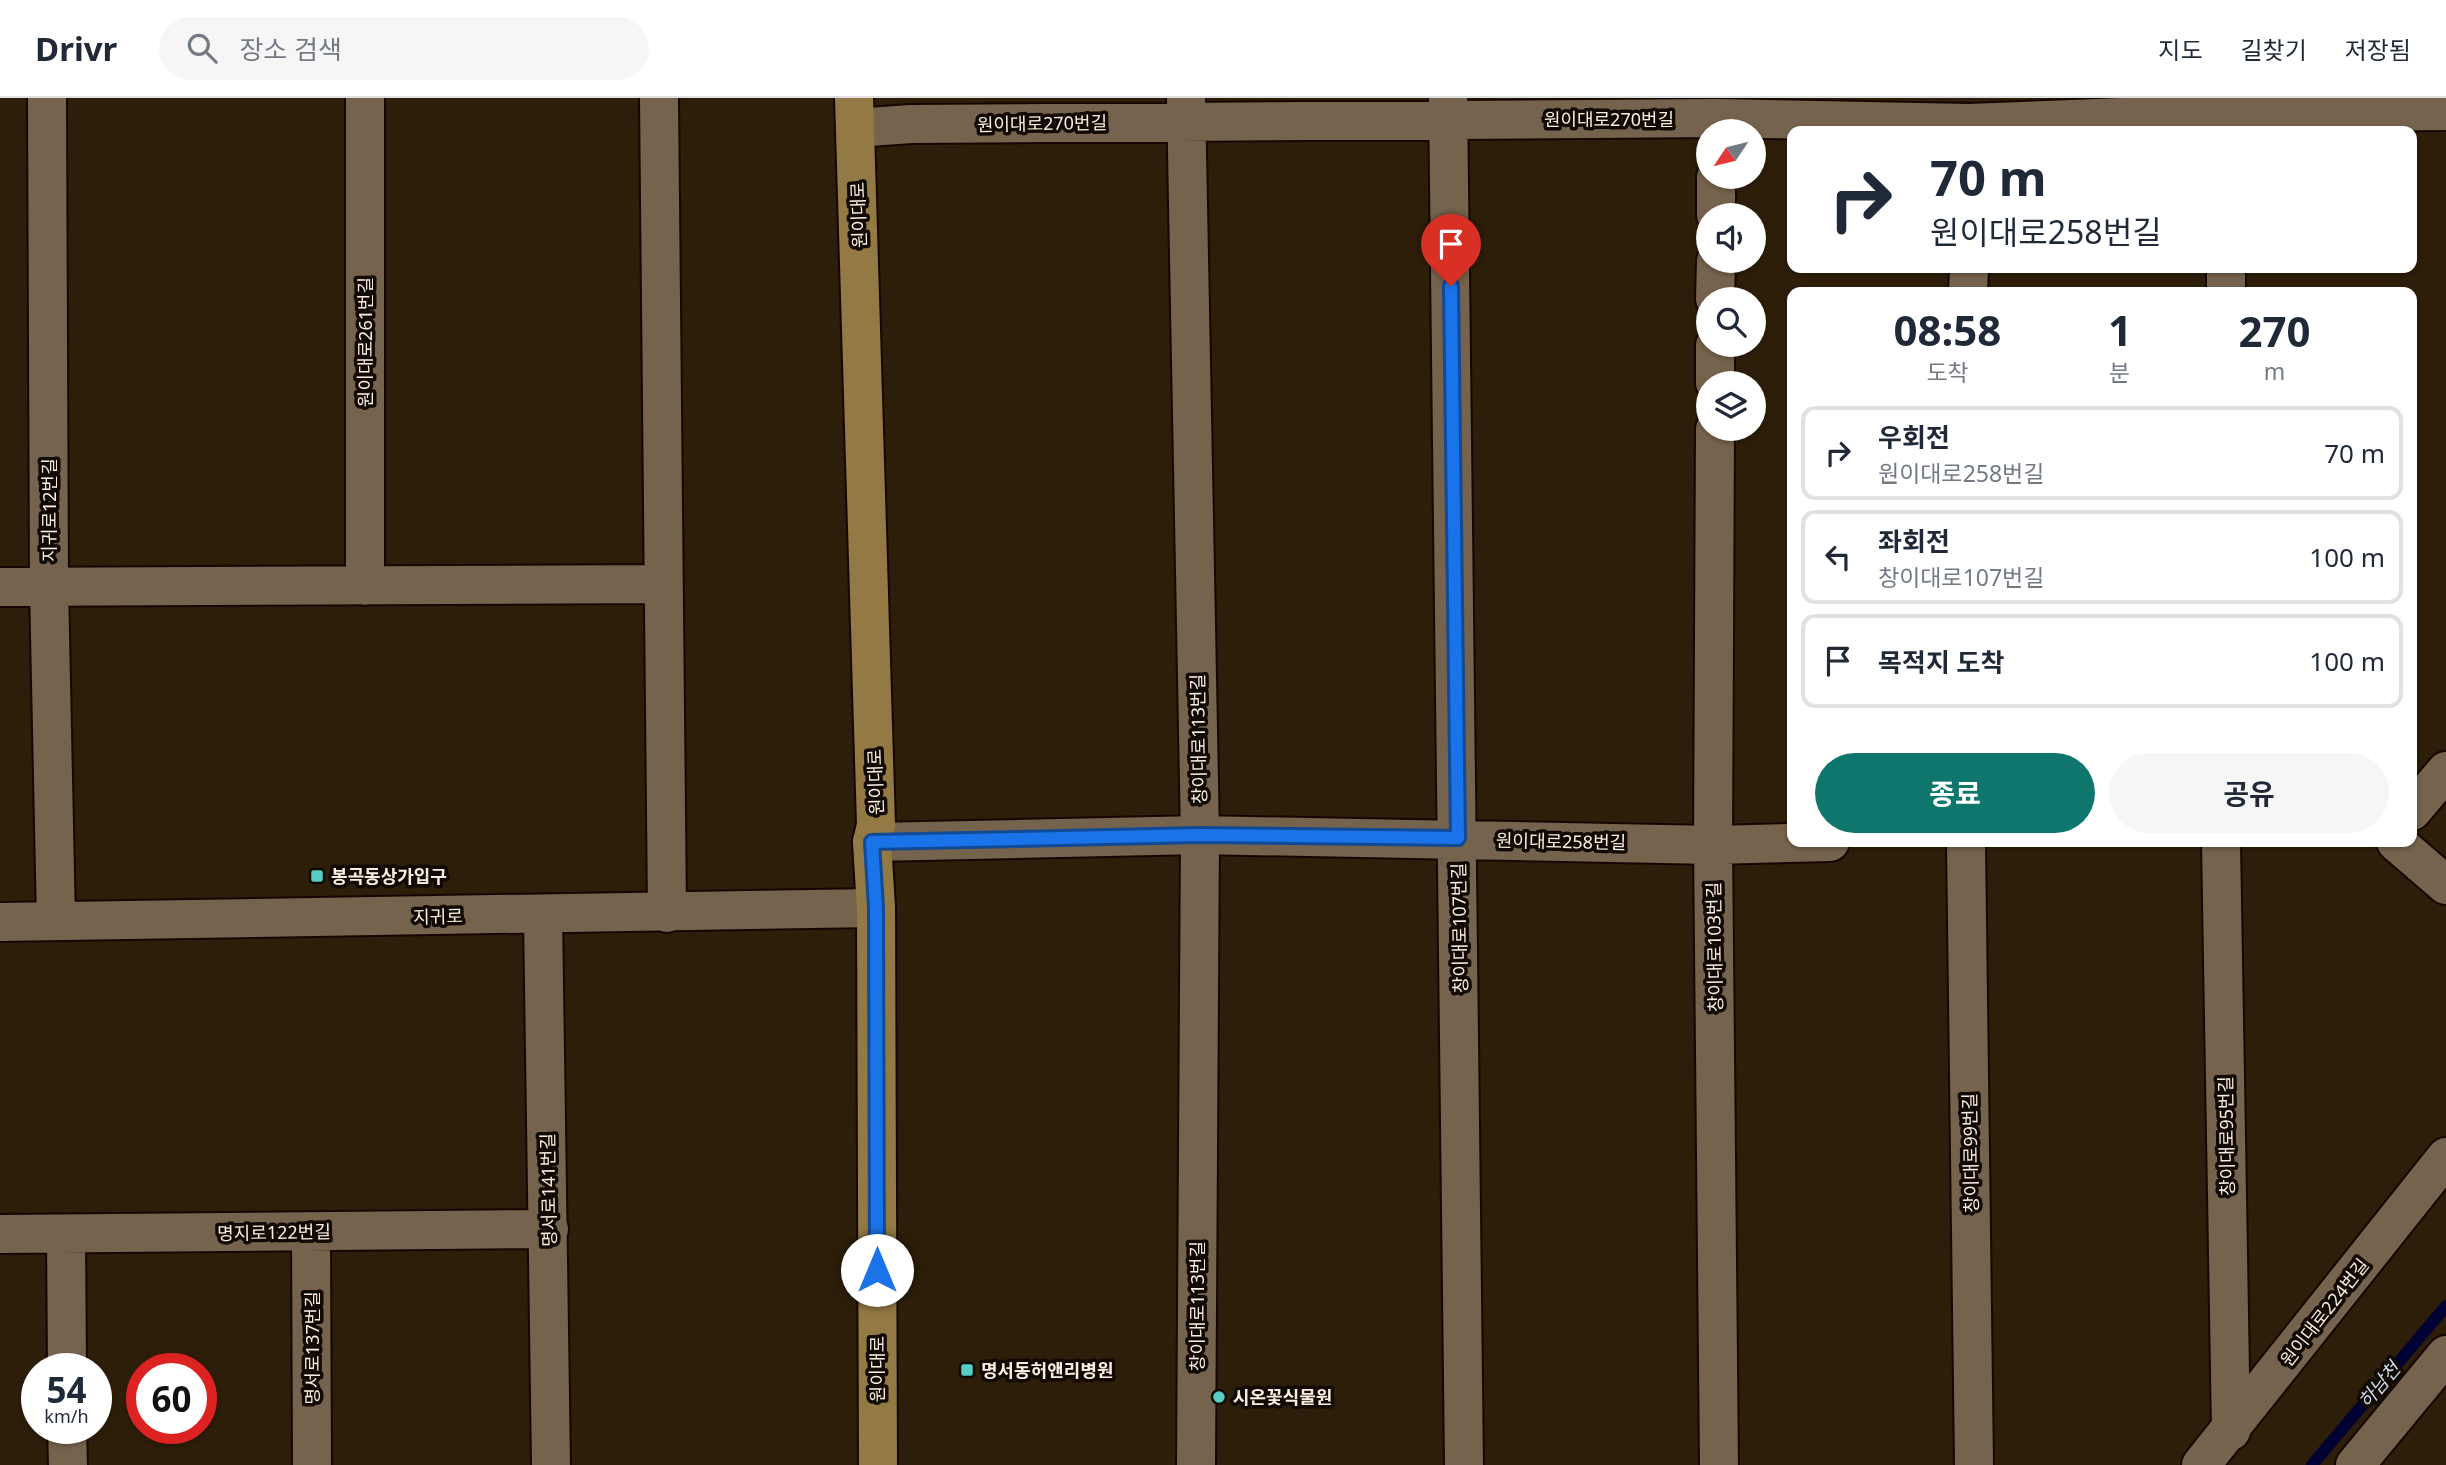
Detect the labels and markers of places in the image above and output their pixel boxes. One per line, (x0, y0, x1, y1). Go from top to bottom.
pin (1421, 214, 1481, 286)
place label: 봉곡동상가입구 (331, 864, 447, 888)
marker: 봉곡동상가입구 (309, 868, 325, 884)
place label: 명서동허앤리병원 (981, 1358, 1113, 1382)
marker: 명서동허앤리병원 (959, 1362, 975, 1378)
place label: 시온꽃식물원 (1233, 1385, 1332, 1409)
marker: 시온꽃식물원 (1211, 1389, 1227, 1405)

